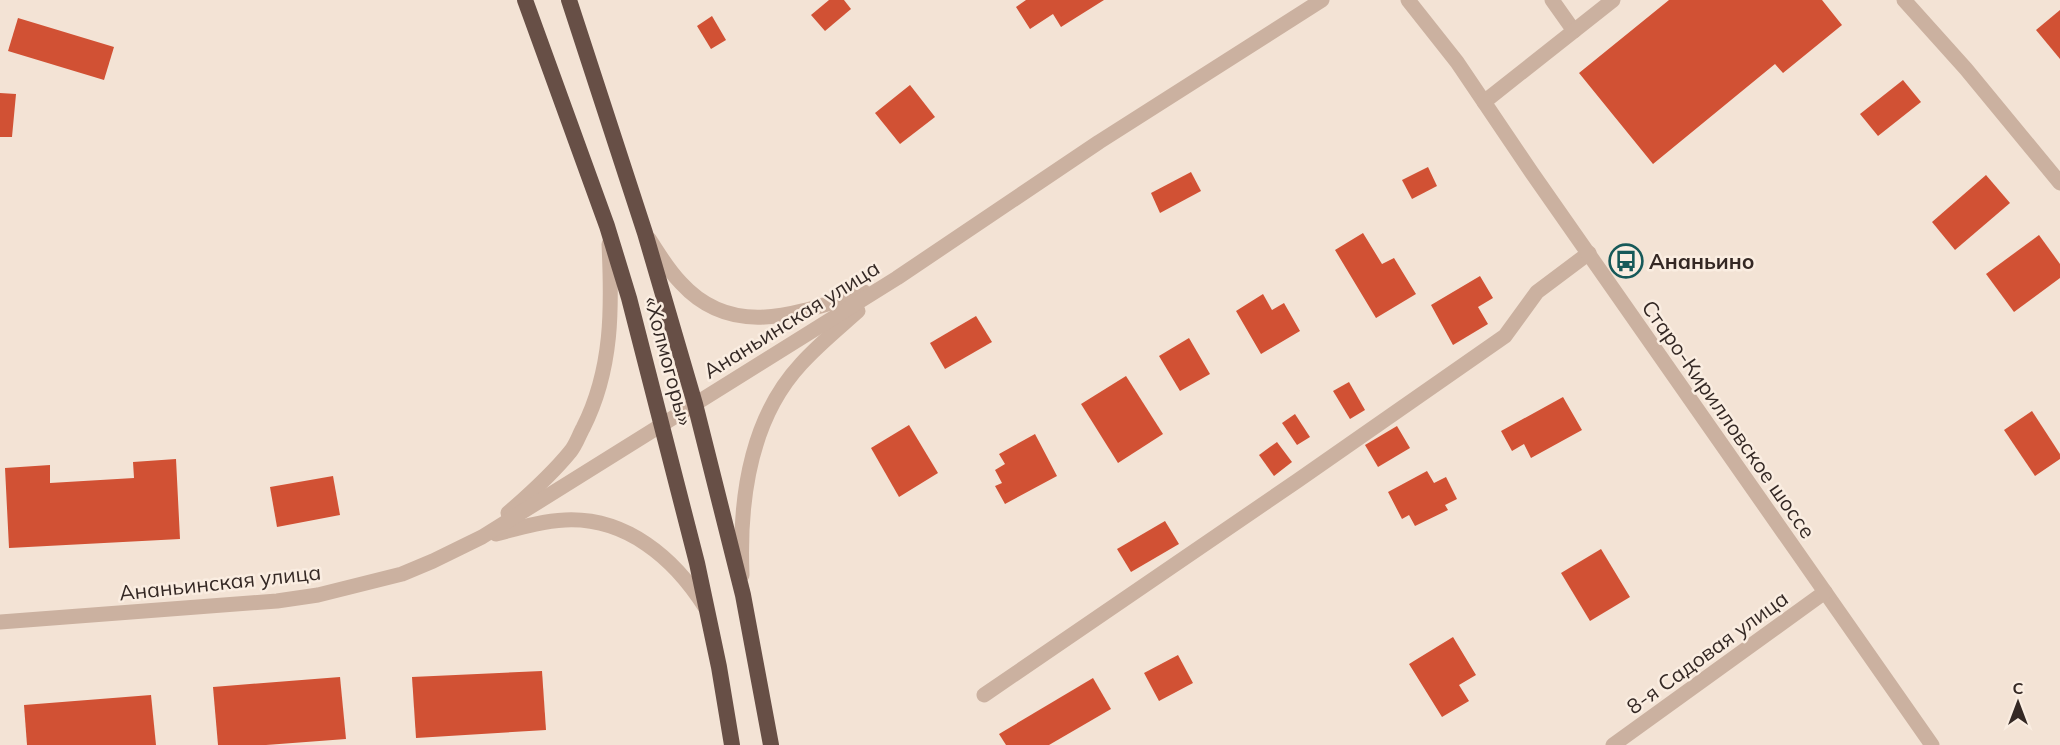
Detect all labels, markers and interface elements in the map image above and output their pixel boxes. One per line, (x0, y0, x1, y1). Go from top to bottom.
bus stop icon: Ананьино (1608, 243, 1644, 279)
place label: Ананьино (1649, 248, 1754, 274)
street label: Ананьинская улица (698, 254, 884, 384)
street label: «Холмогоры» (639, 294, 699, 428)
street label: Старо-Кирилловское шоссе (1637, 295, 1821, 543)
street label: Ананьинская улица (118, 558, 322, 606)
street label: 8-я Садовая улица (1621, 585, 1793, 719)
north arrow (1988, 673, 2048, 733)
text: С (2013, 678, 2024, 698)

